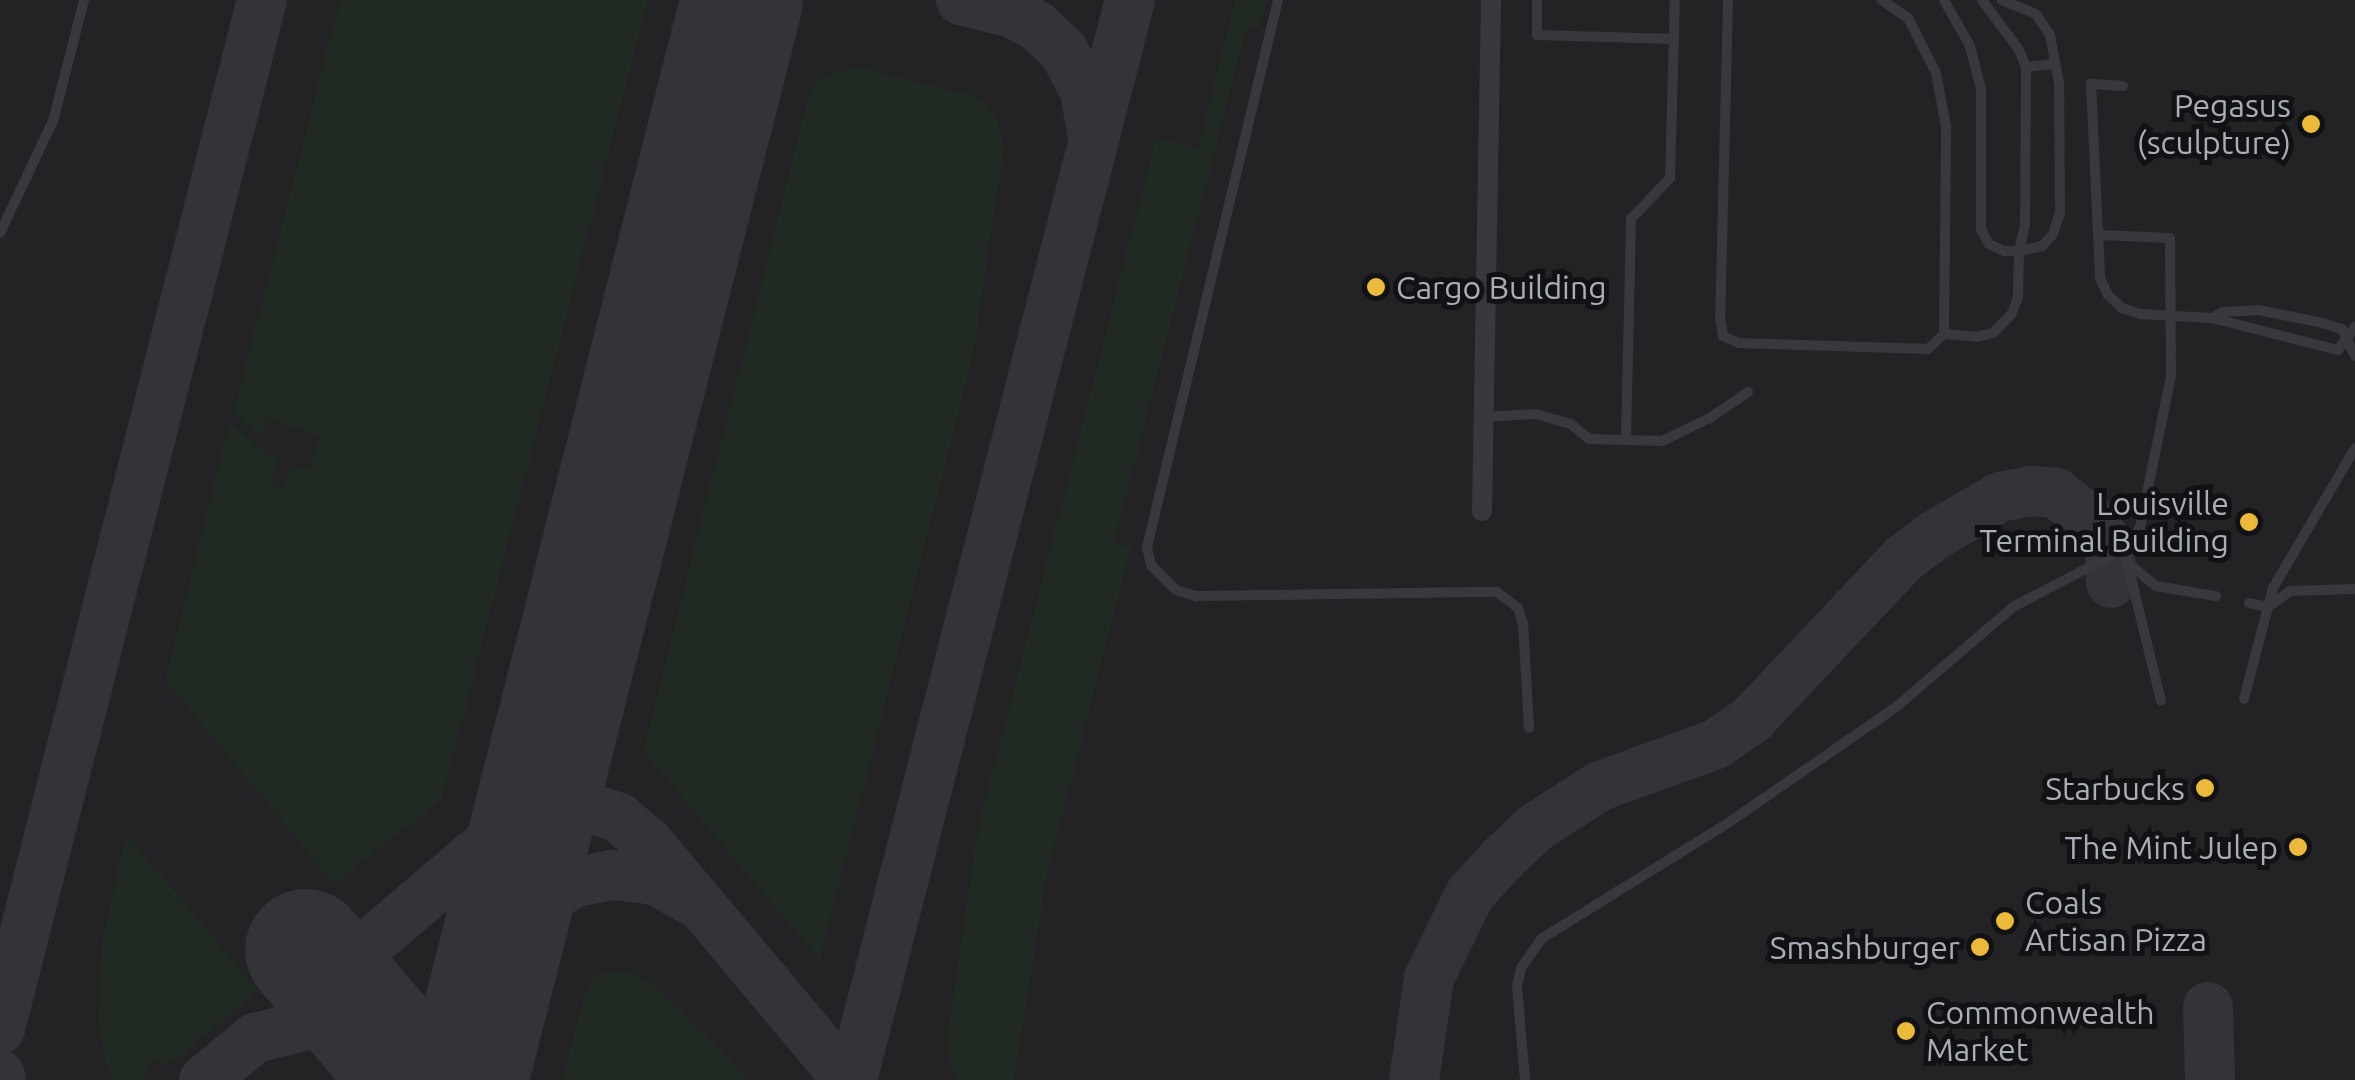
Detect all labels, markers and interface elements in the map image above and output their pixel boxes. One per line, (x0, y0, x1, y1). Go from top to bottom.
place label: Pegasus (sculpture) (2137, 87, 2291, 162)
marker: Pegasus (sculpture) (2300, 113, 2322, 135)
place label: Cargo Building (1396, 268, 1607, 306)
marker: Cargo Building (1365, 276, 1387, 298)
place label: Louisville Terminal Building (1979, 485, 2229, 560)
marker: Louisville Terminal Building (2238, 511, 2260, 533)
place label: Starbucks (2045, 769, 2185, 807)
marker: Starbucks (2194, 777, 2216, 799)
place label: The Mint Julep (2064, 828, 2278, 866)
marker: The Mint Julep (2287, 836, 2309, 858)
place label: Coals Artisan Pizza (2025, 884, 2207, 959)
marker: Coals Artisan Pizza (1994, 910, 2016, 932)
place label: Smashburger (1770, 928, 1960, 966)
marker: Smashburger (1969, 936, 1991, 958)
place label: Commonwealth Market (1926, 994, 2155, 1069)
marker: Commonwealth Market (1895, 1020, 1917, 1042)

